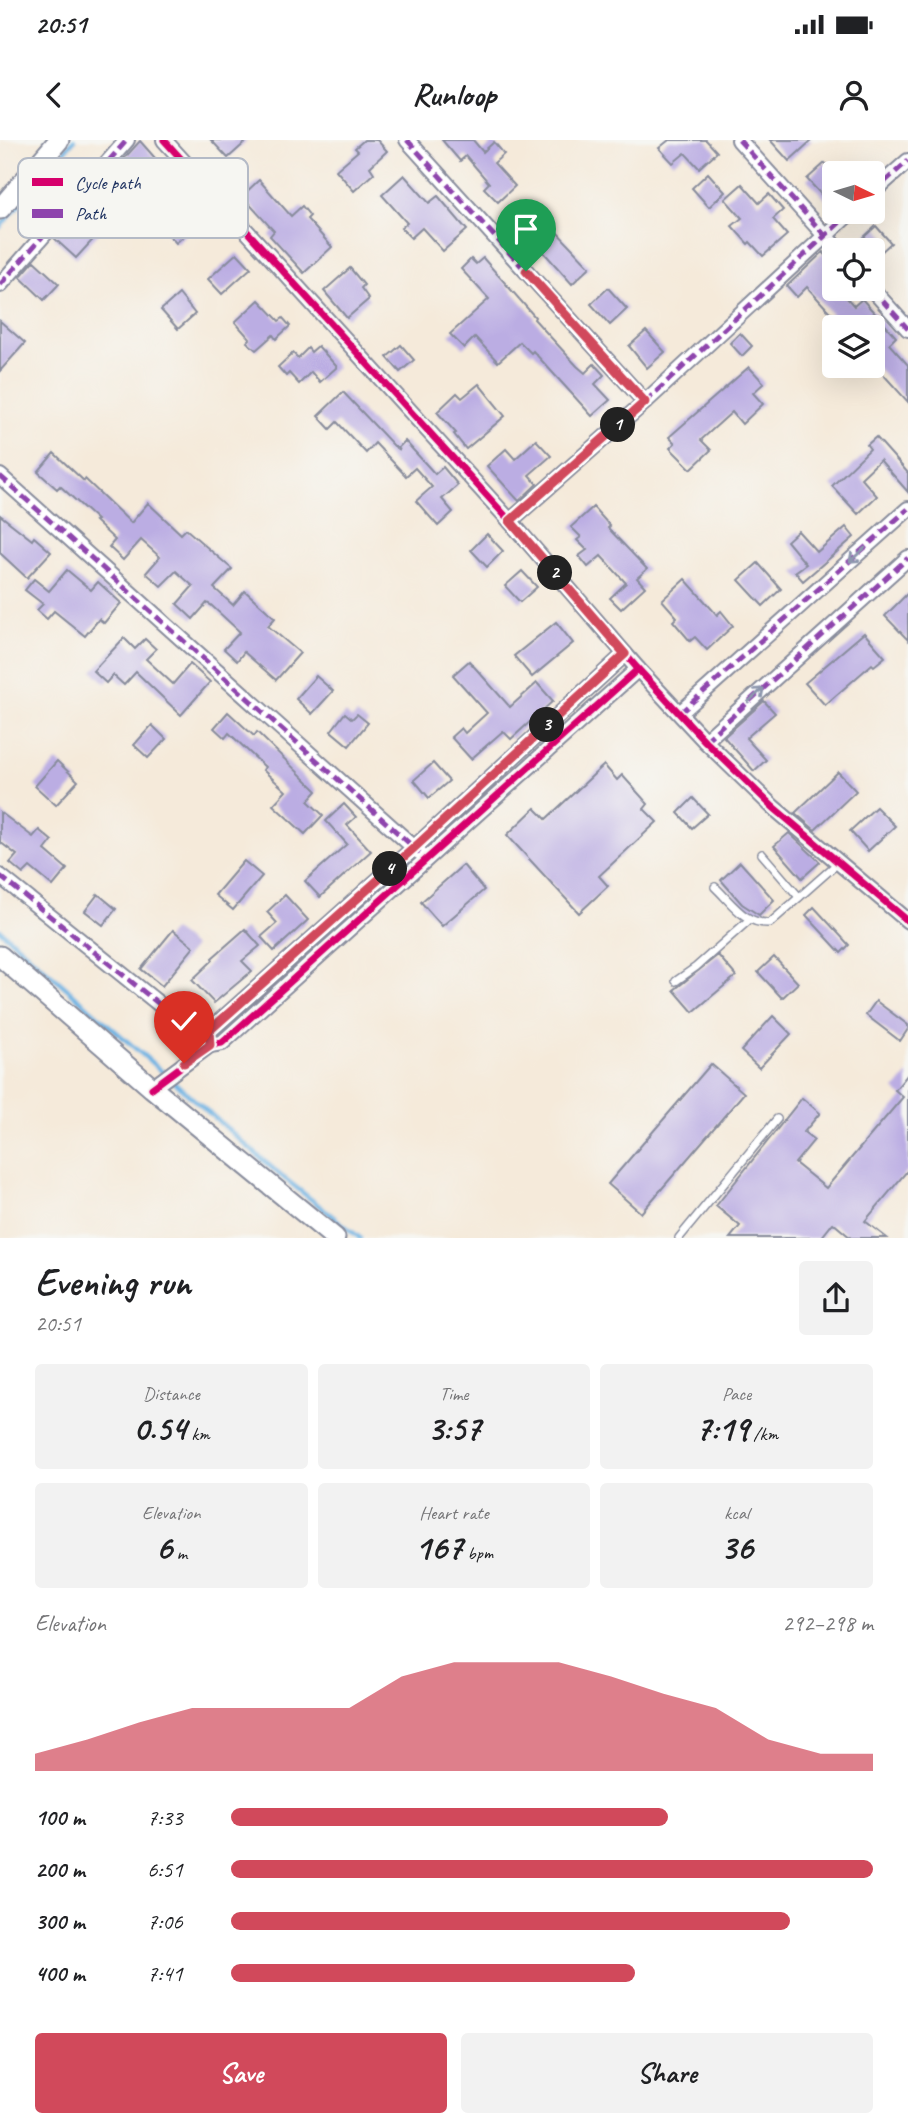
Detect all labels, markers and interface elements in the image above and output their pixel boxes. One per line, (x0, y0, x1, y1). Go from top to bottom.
text: 20:51 (35, 8, 87, 41)
text: Runloop (412, 74, 496, 115)
icon: back (35, 76, 73, 114)
icon: person (835, 76, 873, 114)
legend (18, 158, 248, 238)
north arrow (822, 161, 886, 224)
map controls (822, 161, 885, 378)
text: Cycle path (75, 171, 141, 195)
pin (496, 199, 556, 271)
text: Path (75, 202, 108, 226)
icon: arrive (507, 210, 545, 248)
button: locate (822, 238, 885, 301)
button: layers (822, 315, 885, 378)
pin: 1 (600, 408, 636, 442)
text: 1 (613, 412, 622, 436)
one-way arrow (848, 547, 866, 563)
pin: 2 (538, 556, 572, 590)
text: 2 (550, 560, 559, 584)
one-way arrow (747, 687, 764, 704)
pin: 3 (530, 708, 564, 742)
text: 3 (542, 712, 551, 736)
pin: 4 (372, 852, 408, 886)
text: 4 (385, 856, 394, 880)
pin (154, 991, 214, 1063)
icon: check (165, 1002, 203, 1040)
text: Evening run (35, 1259, 191, 1306)
button: share (799, 1261, 873, 1335)
text: 20:51 (35, 1309, 81, 1338)
text: Distance (143, 1382, 200, 1406)
text: Time (439, 1382, 469, 1406)
text: Pace (722, 1382, 751, 1406)
text: 0.54 (133, 1406, 187, 1451)
text: 3:57 (427, 1406, 481, 1451)
text: 7:19 (695, 1406, 749, 1451)
text: km (187, 1422, 210, 1446)
text: /km (749, 1422, 778, 1446)
text: Elevation (142, 1501, 201, 1525)
text: Heart rate (419, 1501, 489, 1525)
text: kcal (724, 1501, 749, 1525)
text: 6 (155, 1525, 172, 1570)
text: 167 (415, 1525, 463, 1570)
text: 36 (721, 1525, 753, 1570)
text: m (172, 1541, 187, 1565)
text: bpm (463, 1541, 493, 1565)
text: Elevation (35, 1609, 106, 1638)
text: 292–298 m (782, 1609, 873, 1638)
text: 100 m (35, 1803, 85, 1832)
text: 7:33 (147, 1803, 183, 1832)
text: 200 m (35, 1855, 85, 1884)
text: 6:51 (147, 1855, 183, 1884)
text: 300 m (35, 1907, 85, 1936)
text: 7:06 (147, 1907, 183, 1936)
text: 400 m (35, 1959, 85, 1988)
text: 7:41 (147, 1959, 183, 1988)
button: Save (35, 2033, 447, 2113)
button: Share (461, 2033, 873, 2113)

